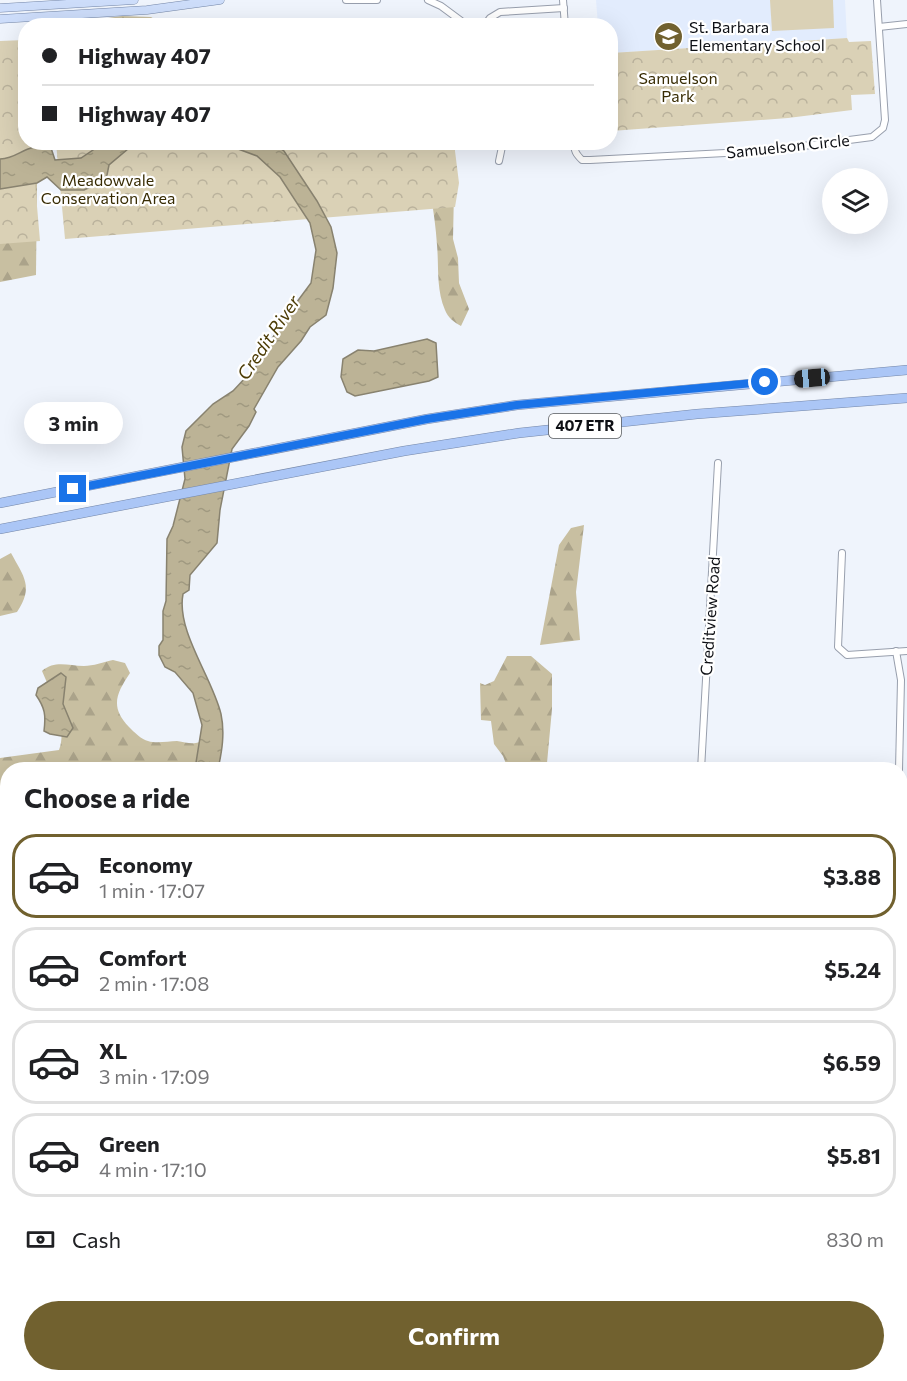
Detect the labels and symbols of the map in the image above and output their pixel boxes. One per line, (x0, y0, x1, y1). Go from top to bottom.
place label: St. Barbara Elementary School (689, 17, 825, 54)
school or university icon: St. Barbara Elementary School (652, 20, 684, 52)
park label: Samuelson Park (638, 68, 718, 105)
street label: Samuelson Circle (725, 130, 851, 161)
park label: Meadowvale Conservation Area (41, 170, 175, 207)
water label: Credit River (232, 290, 305, 384)
car (793, 367, 831, 389)
route start (751, 368, 778, 395)
callout: 3 min (23, 402, 122, 444)
road number: 407 ETR (549, 414, 621, 438)
route end (59, 475, 86, 502)
street label: Creditview Road (696, 556, 723, 676)

